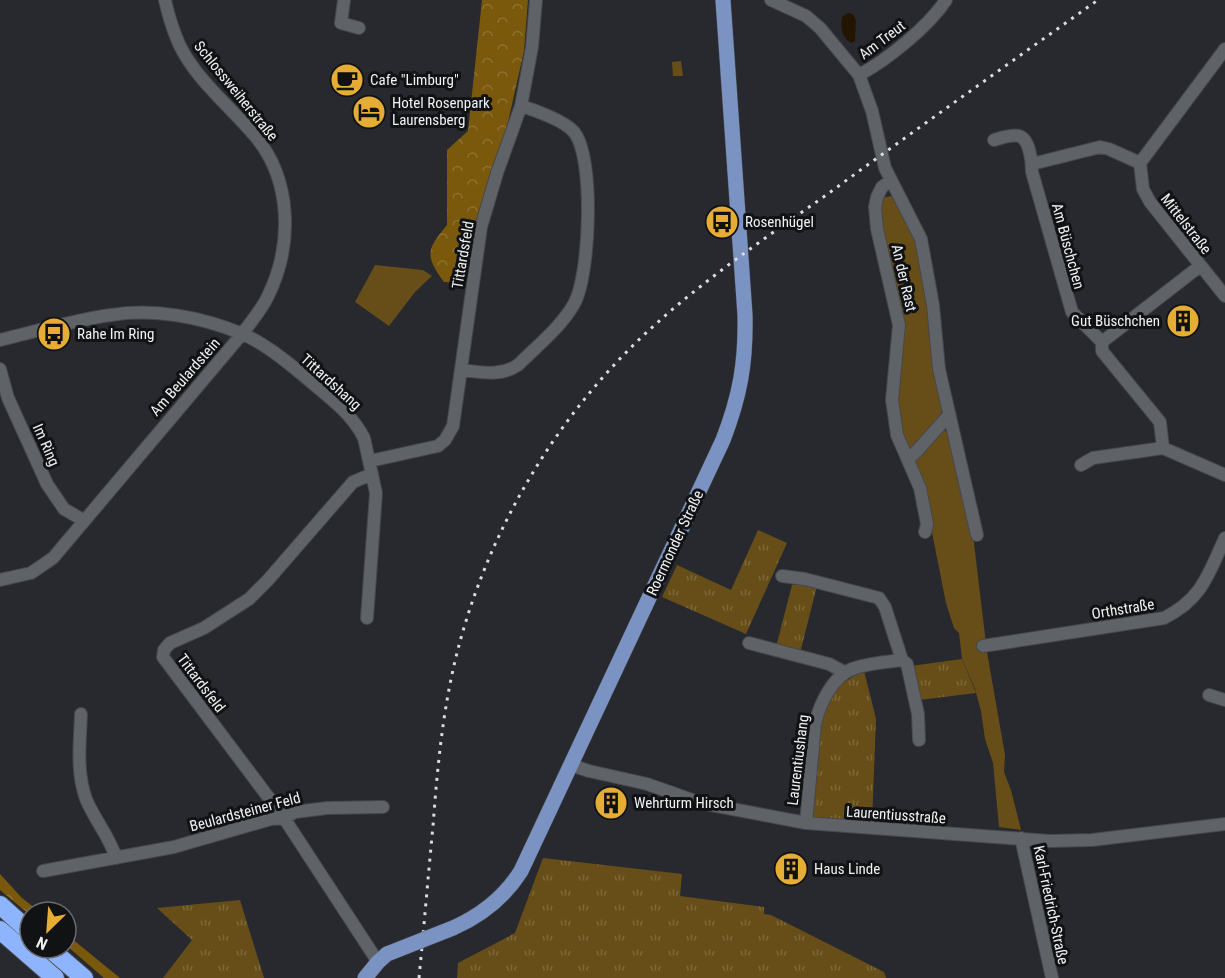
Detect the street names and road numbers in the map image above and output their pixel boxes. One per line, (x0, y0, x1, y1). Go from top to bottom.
street label: Am Treut (855, 17, 909, 63)
street label: Schlossweiherstraße (190, 37, 282, 145)
street label: Mittelstraße (1157, 190, 1215, 258)
street label: Am Büschchen (1048, 201, 1088, 291)
street label: Tittardsfeld (448, 220, 478, 290)
street label: An der Rast (888, 243, 920, 313)
street label: Am Beulardstein (146, 334, 224, 420)
street label: Tittardshang (297, 350, 365, 414)
street label: Im Ring (29, 421, 63, 469)
street label: Roermonder Straße (643, 487, 707, 599)
street label: Orthstraße (1090, 595, 1156, 623)
street label: Tittardsfeld (173, 650, 229, 716)
street label: Laurentiushang (783, 714, 813, 806)
street label: Beulardsteiner Feld (188, 789, 302, 835)
street label: Laurentiusstraße (846, 803, 946, 827)
street label: Karl-Friedrich-Straße (1030, 844, 1072, 966)

